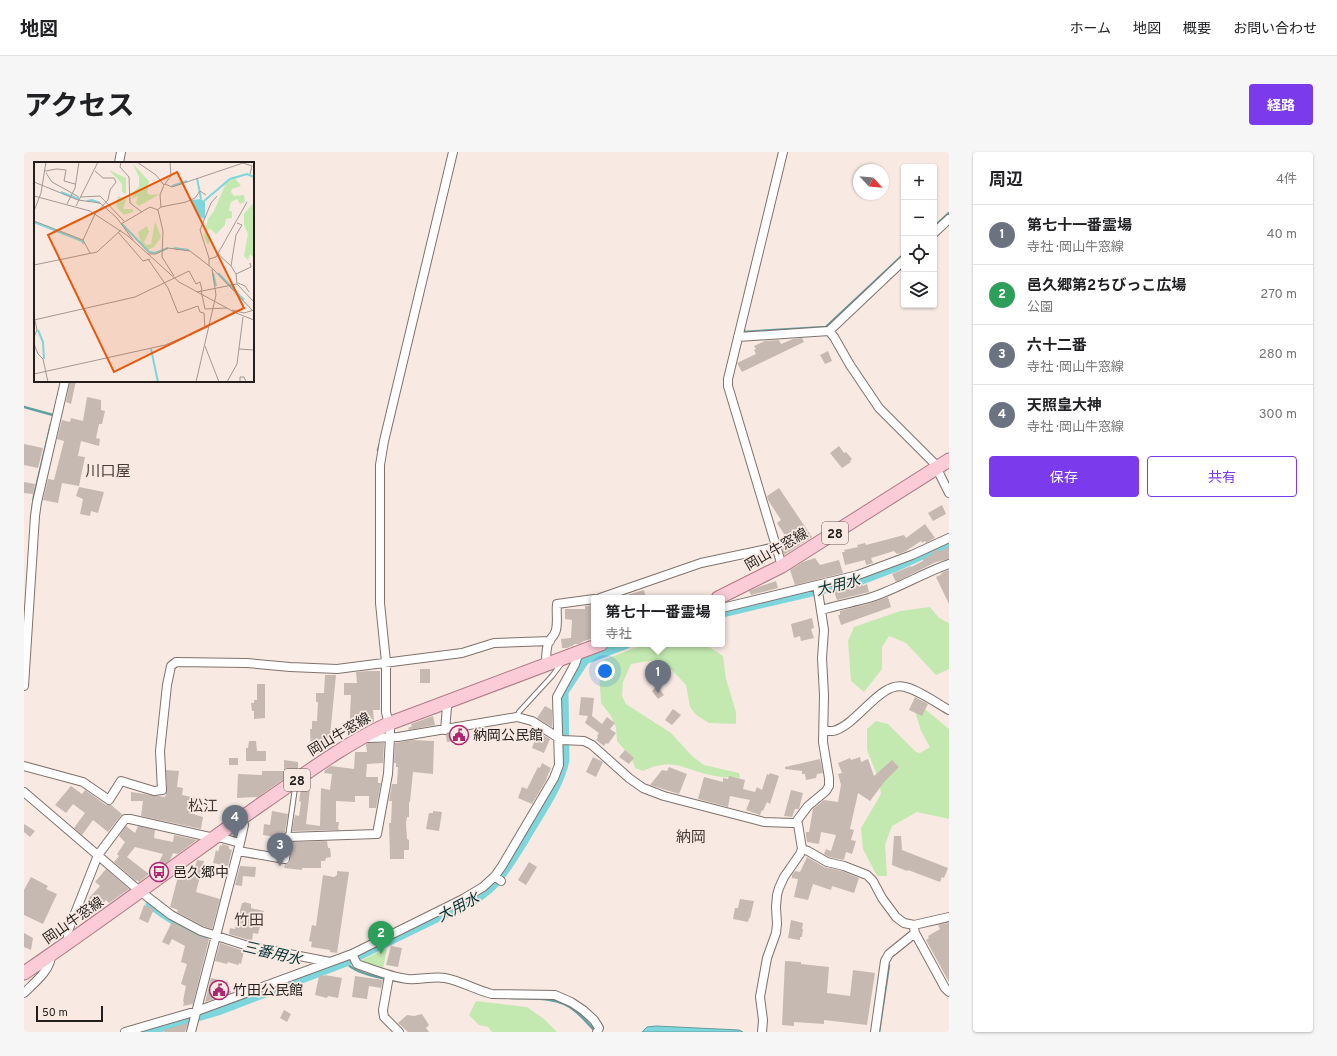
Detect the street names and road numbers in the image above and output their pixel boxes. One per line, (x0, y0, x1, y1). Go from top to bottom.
road number: 28 (822, 522, 848, 544)
street label: 岡山牛窓線 (742, 525, 811, 575)
street label: 岡山牛窓線 (305, 710, 374, 761)
road number: 28 (284, 769, 310, 791)
street label: 岡山牛窓線 (40, 894, 107, 948)

